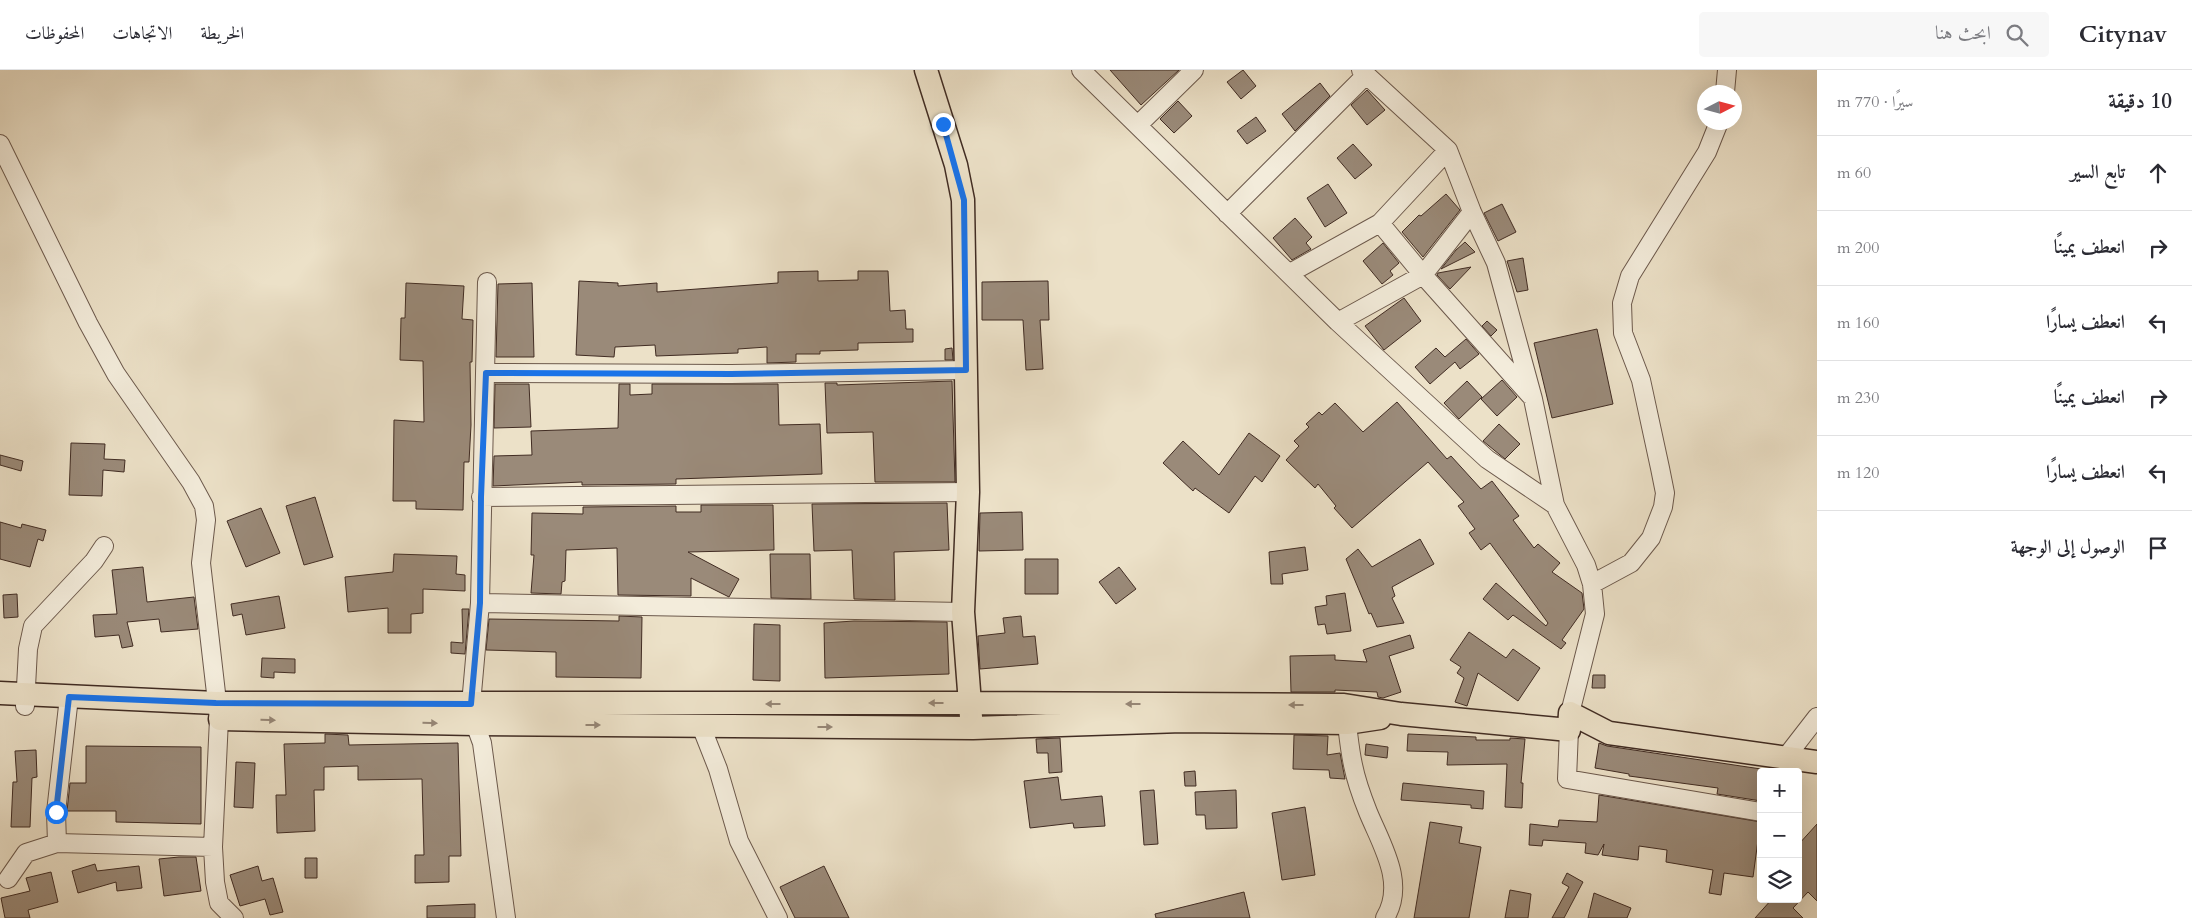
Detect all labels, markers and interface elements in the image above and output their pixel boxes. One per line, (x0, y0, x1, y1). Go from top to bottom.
search box (1699, 12, 2049, 57)
text: Citynav (2079, 18, 2167, 51)
text: ابحث هنا (1935, 20, 1991, 46)
text: المحفوظات (25, 21, 84, 46)
text: الاتجاهات (112, 21, 172, 46)
text: الخريطة (200, 21, 244, 46)
icon: search (2003, 21, 2031, 49)
north arrow (1697, 85, 1742, 130)
text: 10 دقيقة (2108, 87, 2172, 116)
text: سيرًا · 770 m (1837, 91, 1913, 113)
route end (932, 113, 955, 136)
text: تابع السير (2070, 159, 2125, 185)
icon: ahead (2144, 159, 2172, 187)
text: 60 m (1837, 162, 1871, 184)
text: انعطف يمينًا (2054, 234, 2125, 260)
icon: right (2144, 234, 2172, 262)
text: 200 m (1837, 237, 1879, 259)
text: انعطف يسارًا (2046, 309, 2125, 335)
icon: left (2144, 309, 2172, 337)
text: 160 m (1837, 312, 1879, 334)
text: انعطف يمينًا (2054, 384, 2125, 410)
icon: right (2144, 384, 2172, 412)
text: 230 m (1837, 387, 1879, 409)
text: انعطف يسارًا (2046, 459, 2125, 485)
icon: left (2144, 459, 2172, 487)
text: 120 m (1837, 462, 1879, 484)
text: الوصول إلى الوجهة (2011, 534, 2125, 560)
icon: arrive (2144, 534, 2172, 562)
one-way arrow (927, 699, 943, 707)
one-way arrow (765, 700, 781, 708)
one-way arrow (1125, 700, 1141, 708)
one-way arrow (1287, 701, 1303, 709)
one-way arrow (260, 716, 276, 724)
one-way arrow (423, 720, 439, 728)
one-way arrow (585, 721, 601, 729)
one-way arrow (818, 723, 834, 731)
map controls (1757, 768, 1802, 903)
button: + (1757, 768, 1802, 813)
route start (45, 801, 68, 824)
button: − (1757, 813, 1802, 858)
button: layers (1757, 858, 1802, 903)

